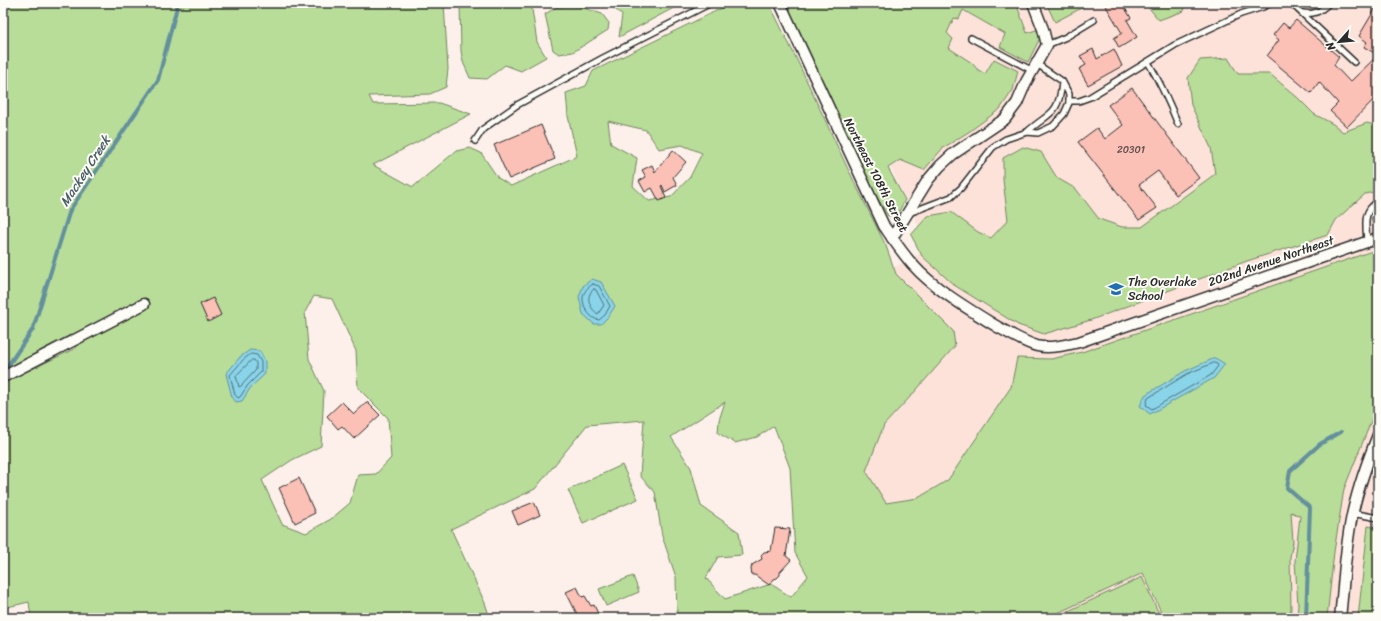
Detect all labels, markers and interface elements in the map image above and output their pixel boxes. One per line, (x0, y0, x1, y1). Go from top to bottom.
north arrow (1319, 22, 1359, 62)
text: N (1320, 38, 1341, 55)
street label: Northeast 108th Street (837, 114, 915, 236)
water label: Mackey Creek (53, 129, 118, 211)
house number: 20301 (1117, 141, 1145, 159)
street label: 202nd Avenue Northeast (1205, 229, 1338, 293)
place label: The Overlake School (1128, 271, 1197, 307)
school or university icon: The Overlake School (1107, 280, 1125, 298)

